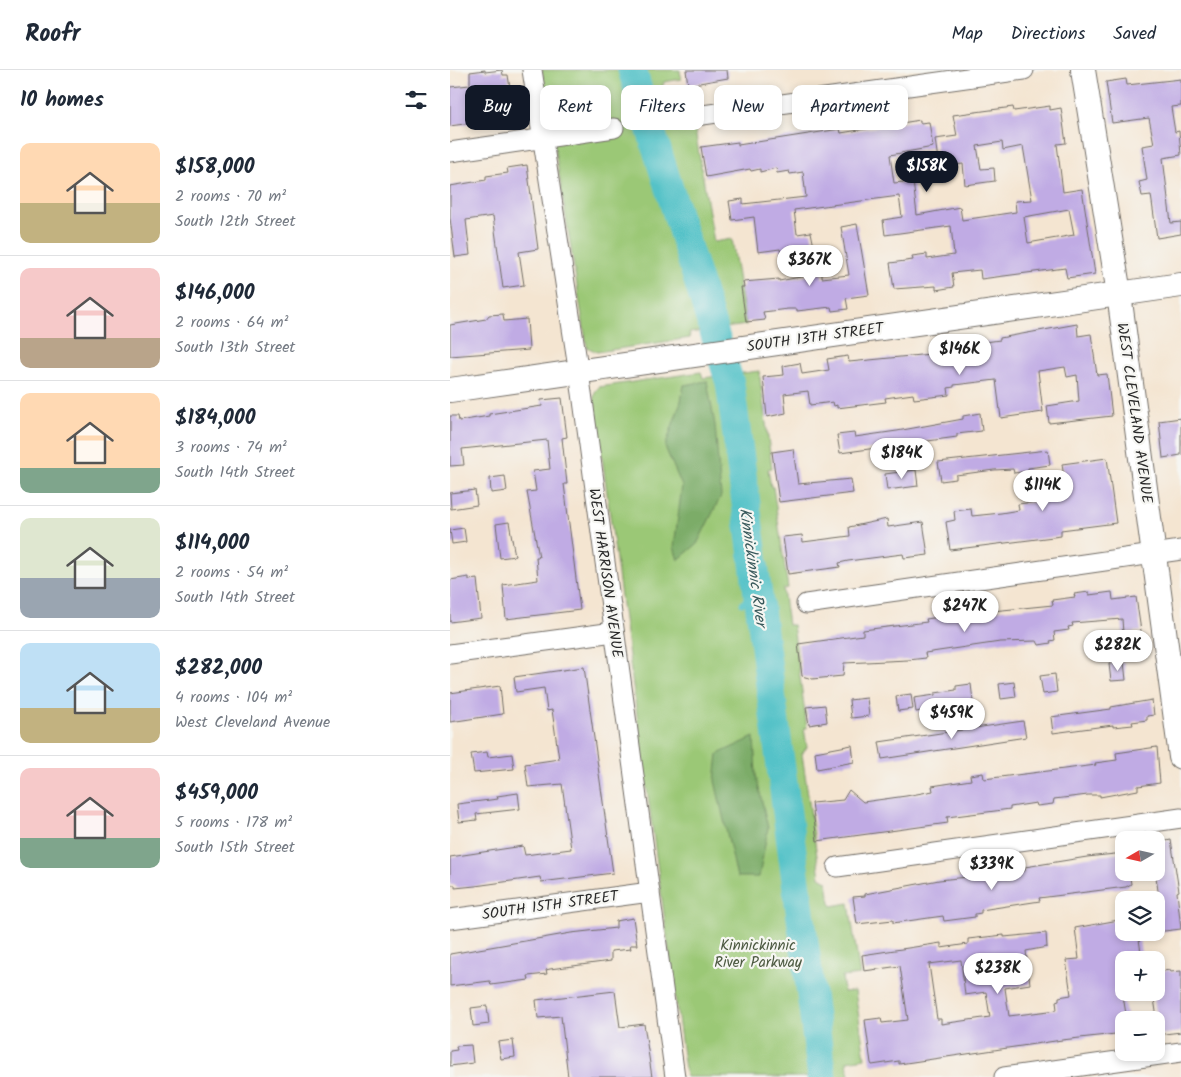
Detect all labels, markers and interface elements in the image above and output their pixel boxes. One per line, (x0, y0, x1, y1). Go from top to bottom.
text: Roofr (25, 15, 80, 54)
text: Map (951, 20, 983, 49)
text: Directions (1011, 20, 1085, 49)
text: Saved (1113, 20, 1156, 49)
text: 10 homes (20, 84, 104, 117)
chip: Buy (465, 85, 530, 130)
chip: Rent (540, 85, 611, 130)
chip: Filters (621, 85, 704, 130)
chip: New (714, 85, 782, 130)
chip: Apartment (792, 85, 908, 130)
icon: filters (402, 86, 430, 114)
pin: $158K (892, 150, 962, 193)
text: $158,000 (175, 151, 255, 184)
text: $158K (906, 154, 948, 179)
icon: home (60, 163, 120, 223)
text: 2 rooms · 70 m² (175, 184, 286, 209)
text: South 12th Street (175, 209, 296, 234)
pin: $367K (775, 244, 845, 287)
text: $367K (788, 248, 832, 273)
text: $146,000 (175, 277, 254, 310)
icon: home (60, 288, 120, 348)
text: 2 rooms · 64 m² (175, 310, 288, 335)
street label: SOUTH 13TH STREET (745, 316, 887, 359)
street label: WEST CLEVELAND AVENUE (1109, 321, 1159, 506)
pin: $146K (925, 334, 995, 376)
text: South 13th Street (175, 335, 296, 360)
text: $146K (939, 337, 981, 362)
text: $184,000 (175, 402, 255, 435)
icon: home (60, 413, 120, 473)
text: 3 rooms · 74 m² (175, 435, 287, 460)
pin: $184K (867, 438, 937, 480)
text: $184K (881, 441, 923, 466)
text: South 14th Street (175, 460, 295, 485)
pin: $114K (1008, 470, 1078, 512)
text: $114K (1024, 473, 1062, 498)
street label: WEST HARRISON AVENUE (581, 487, 629, 661)
water label: Kinnickinnic River (732, 506, 774, 632)
text: $114,000 (175, 527, 249, 560)
icon: home (60, 538, 120, 598)
text: 2 rooms · 54 m² (175, 560, 288, 585)
text: South 14th Street (175, 585, 295, 610)
pin: $247K (930, 590, 1000, 633)
text: $247K (943, 594, 987, 619)
pin: $282K (1083, 630, 1153, 672)
text: $282K (1094, 633, 1142, 658)
text: $282,000 (175, 652, 262, 685)
icon: home (60, 663, 120, 723)
text: 4 rooms · 104 m² (175, 685, 292, 710)
pin: $459K (917, 698, 987, 740)
text: $459K (930, 701, 974, 726)
text: West Cleveland Avenue (175, 710, 330, 735)
text: $459,000 (175, 777, 258, 810)
icon: home (60, 788, 120, 848)
text: 5 rooms · 178 m² (175, 810, 292, 835)
north arrow (1115, 831, 1165, 881)
map controls (1115, 831, 1165, 1061)
text: South 15th Street (175, 835, 295, 860)
pin: $339K (957, 848, 1027, 891)
text: $339K (970, 852, 1014, 877)
street label: SOUTH 15TH STREET (480, 884, 622, 927)
button: layers (1115, 891, 1165, 941)
park label: Kinnickinnic River Parkway (714, 934, 803, 975)
button: + (1115, 951, 1165, 1001)
pin: $238K (963, 952, 1033, 995)
text: $238K (975, 956, 1021, 981)
button: − (1115, 1011, 1165, 1061)

